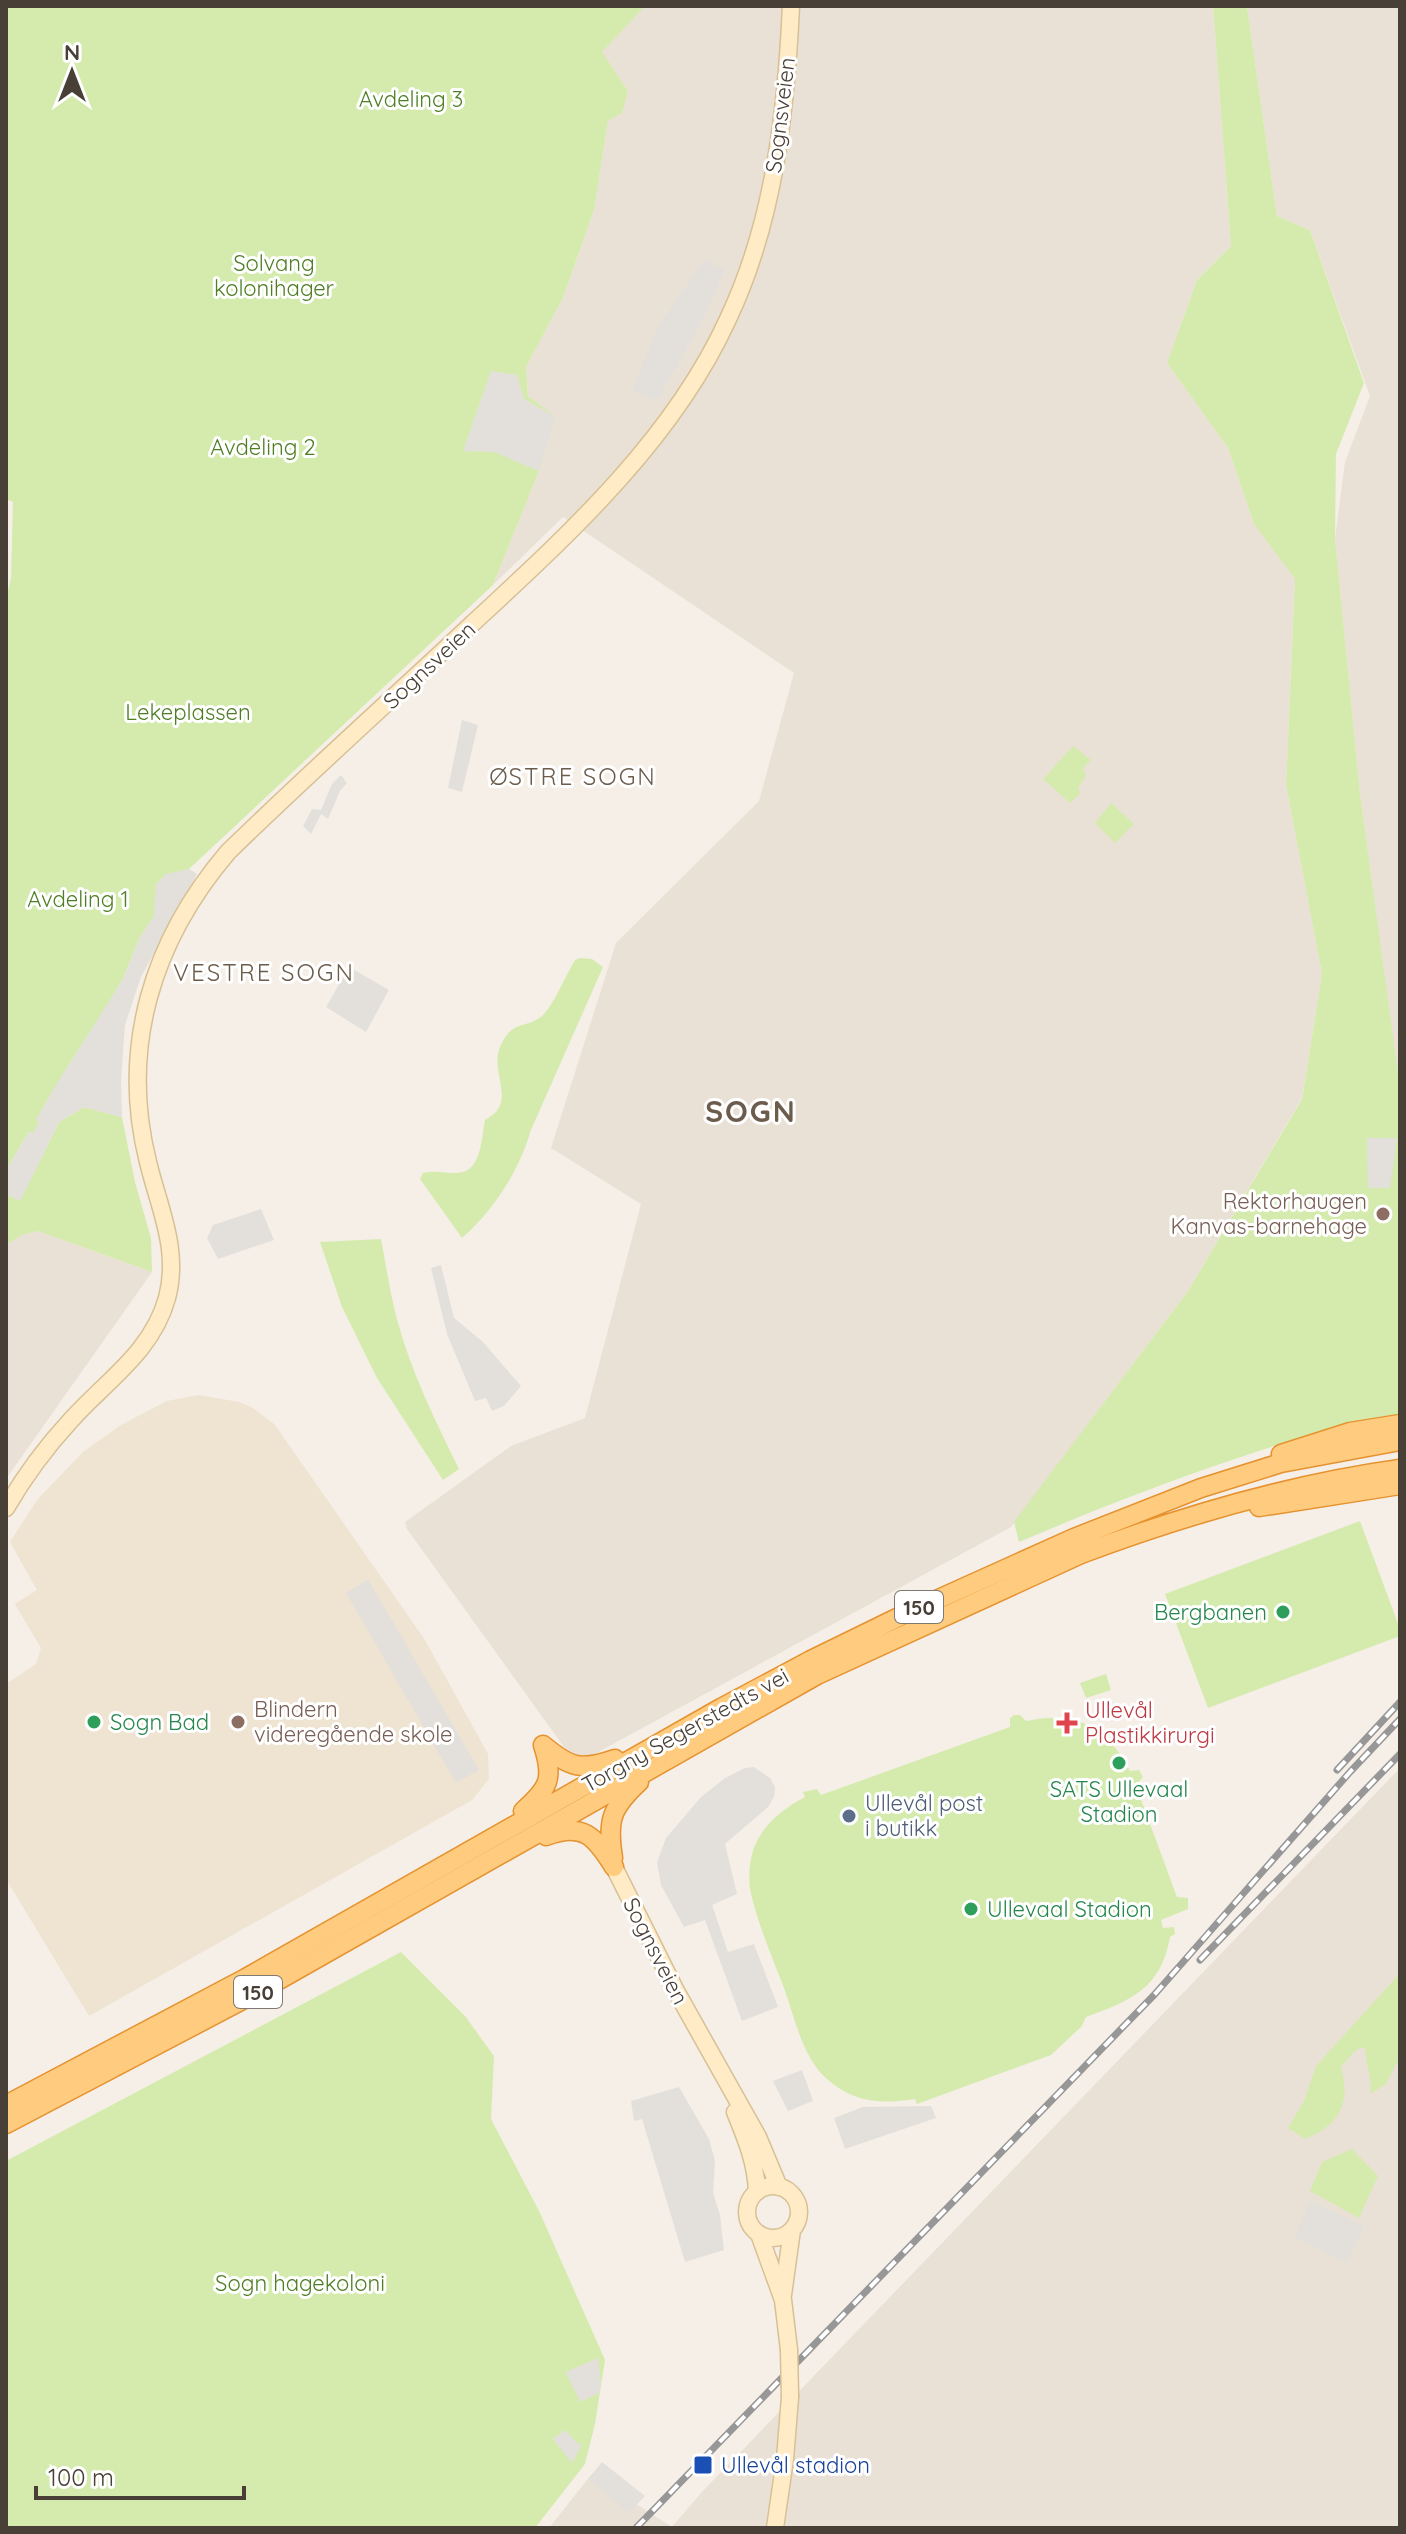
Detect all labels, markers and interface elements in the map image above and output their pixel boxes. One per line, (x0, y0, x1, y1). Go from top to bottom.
north arrow (32, 32, 112, 112)
text: N (64, 38, 80, 66)
street label: Sognsveien (759, 56, 801, 174)
park label: Avdeling 3 (359, 85, 463, 113)
park label: Solvang kolonihager (214, 249, 335, 302)
park label: Avdeling 2 (210, 433, 316, 461)
street label: Sognsveien (377, 615, 481, 715)
park label: Lekeplassen (125, 698, 251, 726)
district label: ØSTRE SOGN (489, 761, 657, 791)
park label: Avdeling 1 (27, 885, 129, 913)
district label: VESTRE SOGN (173, 957, 355, 987)
district label: SOGN (705, 1092, 797, 1130)
place label: Rektorhaugen Kanvas-barnehage (1171, 1187, 1367, 1240)
marker: Rektorhaugen Kanvas-barnehage (1374, 1205, 1392, 1223)
road number: 150 (895, 1591, 943, 1623)
place label: Bergbanen (1154, 1598, 1267, 1626)
marker: Bergbanen (1274, 1603, 1292, 1621)
street label: Torgny Segerstedts vei (577, 1661, 793, 1799)
place label: Blindern videregående skole (254, 1695, 452, 1748)
place label: Ullevål Plastikkirurgi (1085, 1696, 1215, 1749)
place label: Sogn Bad (110, 1708, 209, 1736)
marker: Ullevål Plastikkirurgi (1056, 1712, 1078, 1734)
marker: Sogn Bad (85, 1713, 103, 1731)
marker: Blindern videregående skole (229, 1713, 247, 1731)
marker: SATS Ullevaal Stadion (1110, 1754, 1128, 1772)
place label: SATS Ullevaal Stadion (1050, 1775, 1188, 1828)
place label: Ullevål post i butikk (865, 1789, 983, 1842)
marker: Ullevål post i butikk (840, 1807, 858, 1825)
street label: Sognsveien (617, 1893, 695, 2009)
place label: Ullevaal Stadion (987, 1895, 1152, 1923)
marker: Ullevaal Stadion (962, 1900, 980, 1918)
road number: 150 (234, 1976, 282, 2008)
park label: Sogn hagekoloni (215, 2269, 385, 2297)
scale bar (36, 2450, 244, 2500)
place label: Ullevål stadion (721, 2451, 870, 2479)
marker: Ullevål stadion (692, 2454, 714, 2476)
text: 100 m (48, 2462, 114, 2492)

